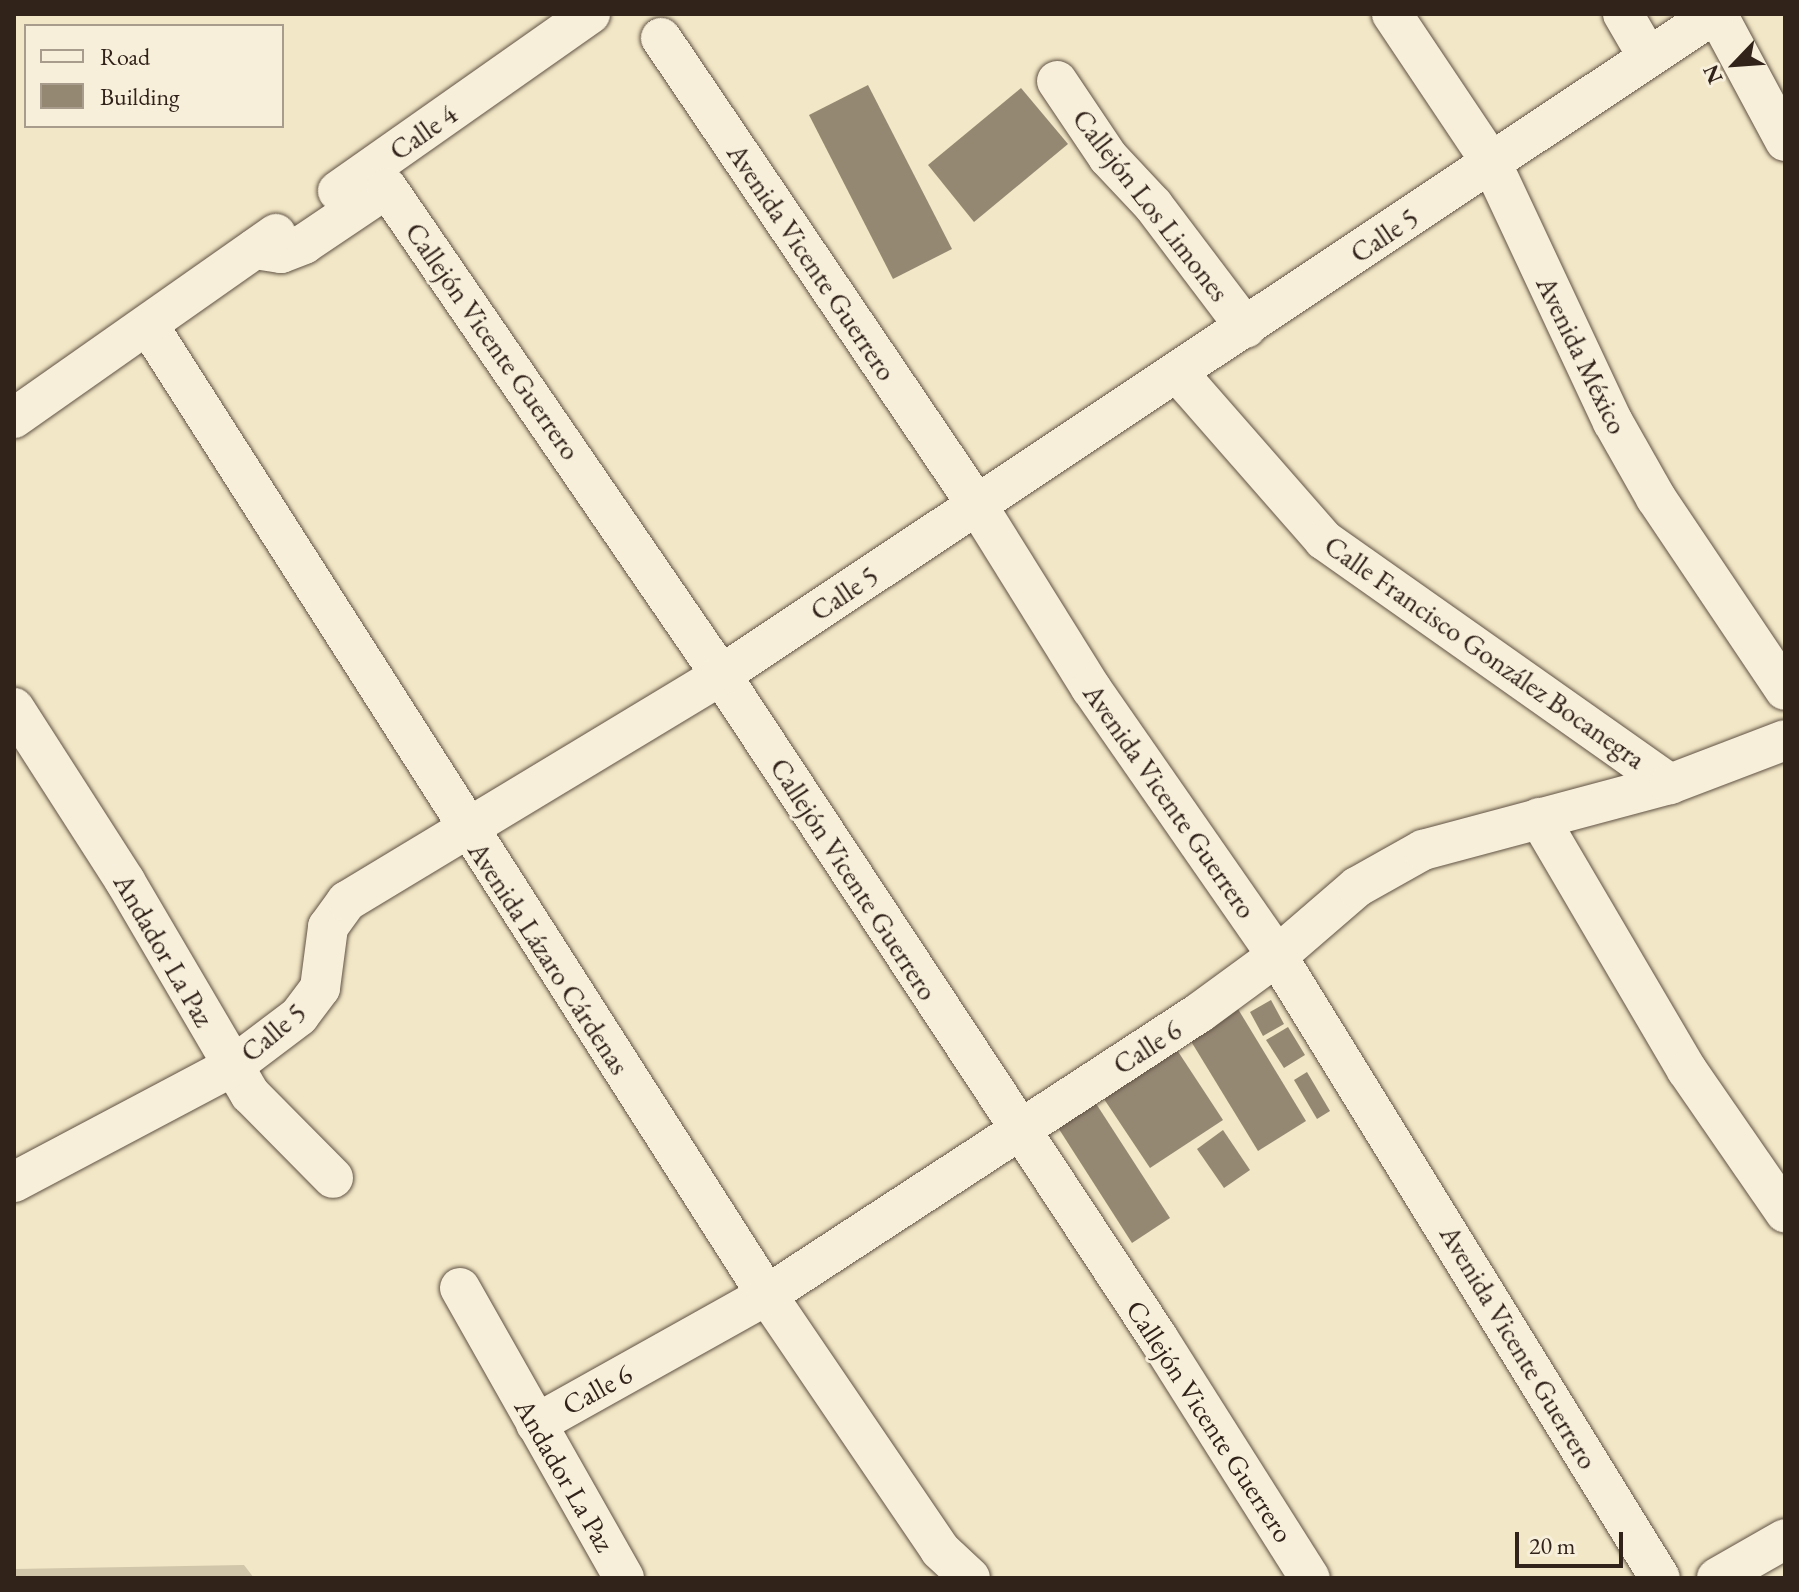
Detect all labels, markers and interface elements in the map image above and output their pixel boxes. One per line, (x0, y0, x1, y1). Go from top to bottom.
legend (24, 24, 284, 128)
north arrow (1695, 24, 1775, 104)
text: Road (100, 41, 150, 72)
text: N (1696, 60, 1730, 89)
text: Building (100, 81, 180, 112)
street label: Calle 4 (383, 97, 463, 167)
street label: Callejón Los Limones (1066, 102, 1236, 308)
street label: Avenida Vicente Guerrero (720, 137, 904, 387)
street label: Calle 5 (1344, 200, 1424, 270)
street label: Callejón Vicente Guerrero (398, 216, 588, 466)
street label: Avenida México (1529, 271, 1635, 439)
street label: Calle Francisco González Bocanegra (1318, 528, 1652, 776)
street label: Calle 5 (804, 558, 884, 628)
street label: Avenida Vicente Guerrero (1076, 677, 1264, 925)
street label: Callejón Vicente Guerrero (763, 752, 945, 1006)
street label: Avenida Lázaro Cárdenas (461, 835, 637, 1081)
street label: Andador La Paz (107, 868, 221, 1032)
street label: Calle 5 (234, 995, 312, 1069)
street label: Calle 6 (1107, 1013, 1187, 1081)
street label: Avenida Vicente Guerrero (1433, 1219, 1605, 1475)
street label: Callejón Vicente Guerrero (1119, 1294, 1301, 1548)
street label: Calle 6 (556, 1356, 638, 1422)
street label: Andador La Paz (508, 1393, 622, 1557)
scale bar (1519, 1516, 1627, 1566)
text: 20 m (1529, 1530, 1576, 1561)

